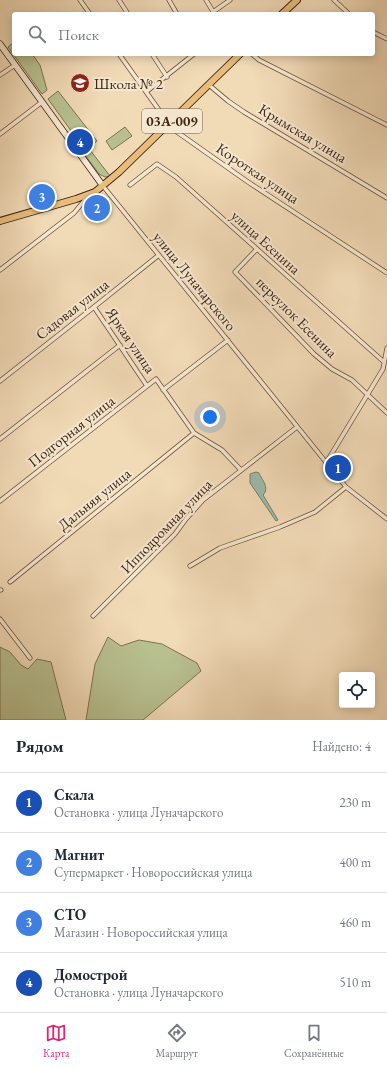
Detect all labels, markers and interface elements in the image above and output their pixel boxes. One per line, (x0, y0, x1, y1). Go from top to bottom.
search box (12, 12, 375, 56)
icon: search (26, 23, 48, 45)
text: Поиск (58, 25, 99, 44)
school or university icon: Школа № 2 (69, 72, 91, 94)
place label: Школа № 2 (94, 74, 164, 93)
street label: Крымская улица (255, 99, 351, 167)
road number: 03А-009 (142, 109, 202, 133)
pin: 4 (67, 127, 93, 157)
street label: Короткая улица (213, 138, 303, 208)
pin: 3 (29, 182, 55, 212)
pin: 2 (84, 193, 110, 223)
street label: улица Есенина (227, 206, 305, 278)
street label: улица Луначарского (149, 228, 241, 334)
street label: переулок Есенина (252, 272, 342, 362)
street label: Садовая улица (31, 274, 113, 344)
street label: Яркая улица (101, 303, 160, 377)
street label: Подгорная улица (24, 391, 118, 471)
your location (200, 407, 220, 427)
pin: 1 (325, 453, 351, 483)
street label: Дальняя улица (53, 464, 135, 534)
street label: Ипподромная улица (116, 475, 216, 577)
map controls (339, 672, 375, 708)
button: locate (339, 672, 375, 708)
text: Рядом (16, 735, 64, 757)
text: Найдено: 4 (312, 738, 371, 755)
text: Скала (54, 785, 94, 804)
text: 1 (26, 794, 32, 811)
text: 230 m (340, 794, 371, 811)
text: Остановка · улица Луначарского (54, 804, 223, 821)
text: Магнит (54, 845, 104, 864)
text: 2 (26, 854, 32, 871)
text: 400 m (340, 854, 371, 871)
text: Супермаркет · Новороссийская улица (54, 864, 252, 881)
text: СТО (54, 905, 86, 924)
text: 3 (26, 914, 32, 931)
text: 460 m (340, 914, 371, 931)
text: Магазин · Новороссийская улица (54, 924, 228, 941)
text: Домострой (54, 965, 127, 984)
text: 4 (26, 974, 32, 991)
text: 510 m (340, 974, 371, 991)
text: Остановка · улица Луначарского (54, 984, 223, 1001)
tab: Карта (43, 1022, 69, 1060)
tab: Маршрут (156, 1022, 198, 1060)
tab: Сохранённые (284, 1022, 344, 1060)

